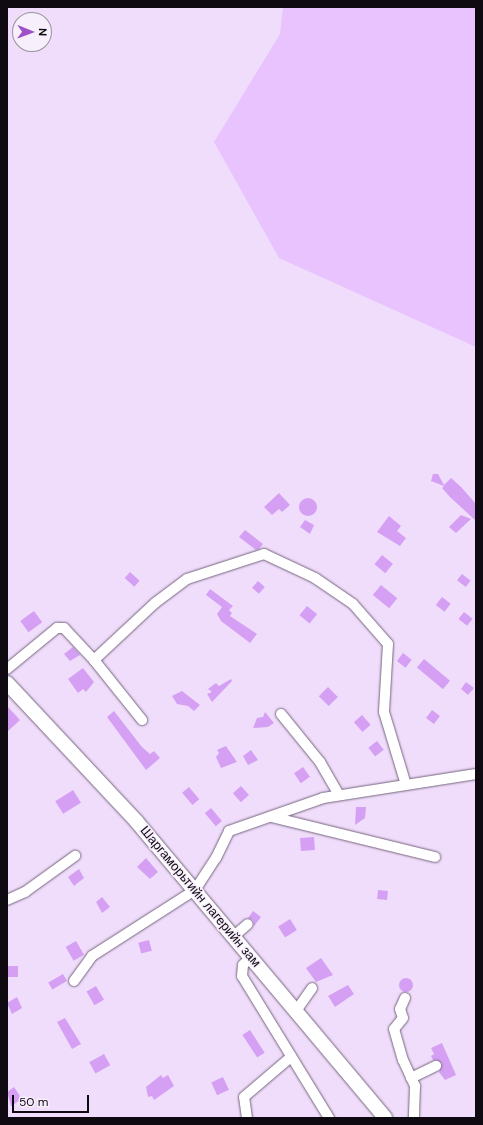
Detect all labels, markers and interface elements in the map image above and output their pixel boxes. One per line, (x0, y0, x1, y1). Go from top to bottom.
north arrow (12, 12, 52, 52)
text: N (36, 28, 50, 36)
street label: Шаргаморьтийн лагерийн зам (136, 823, 264, 971)
scale bar (14, 1087, 91, 1113)
text: 50 m (19, 1094, 48, 1110)

